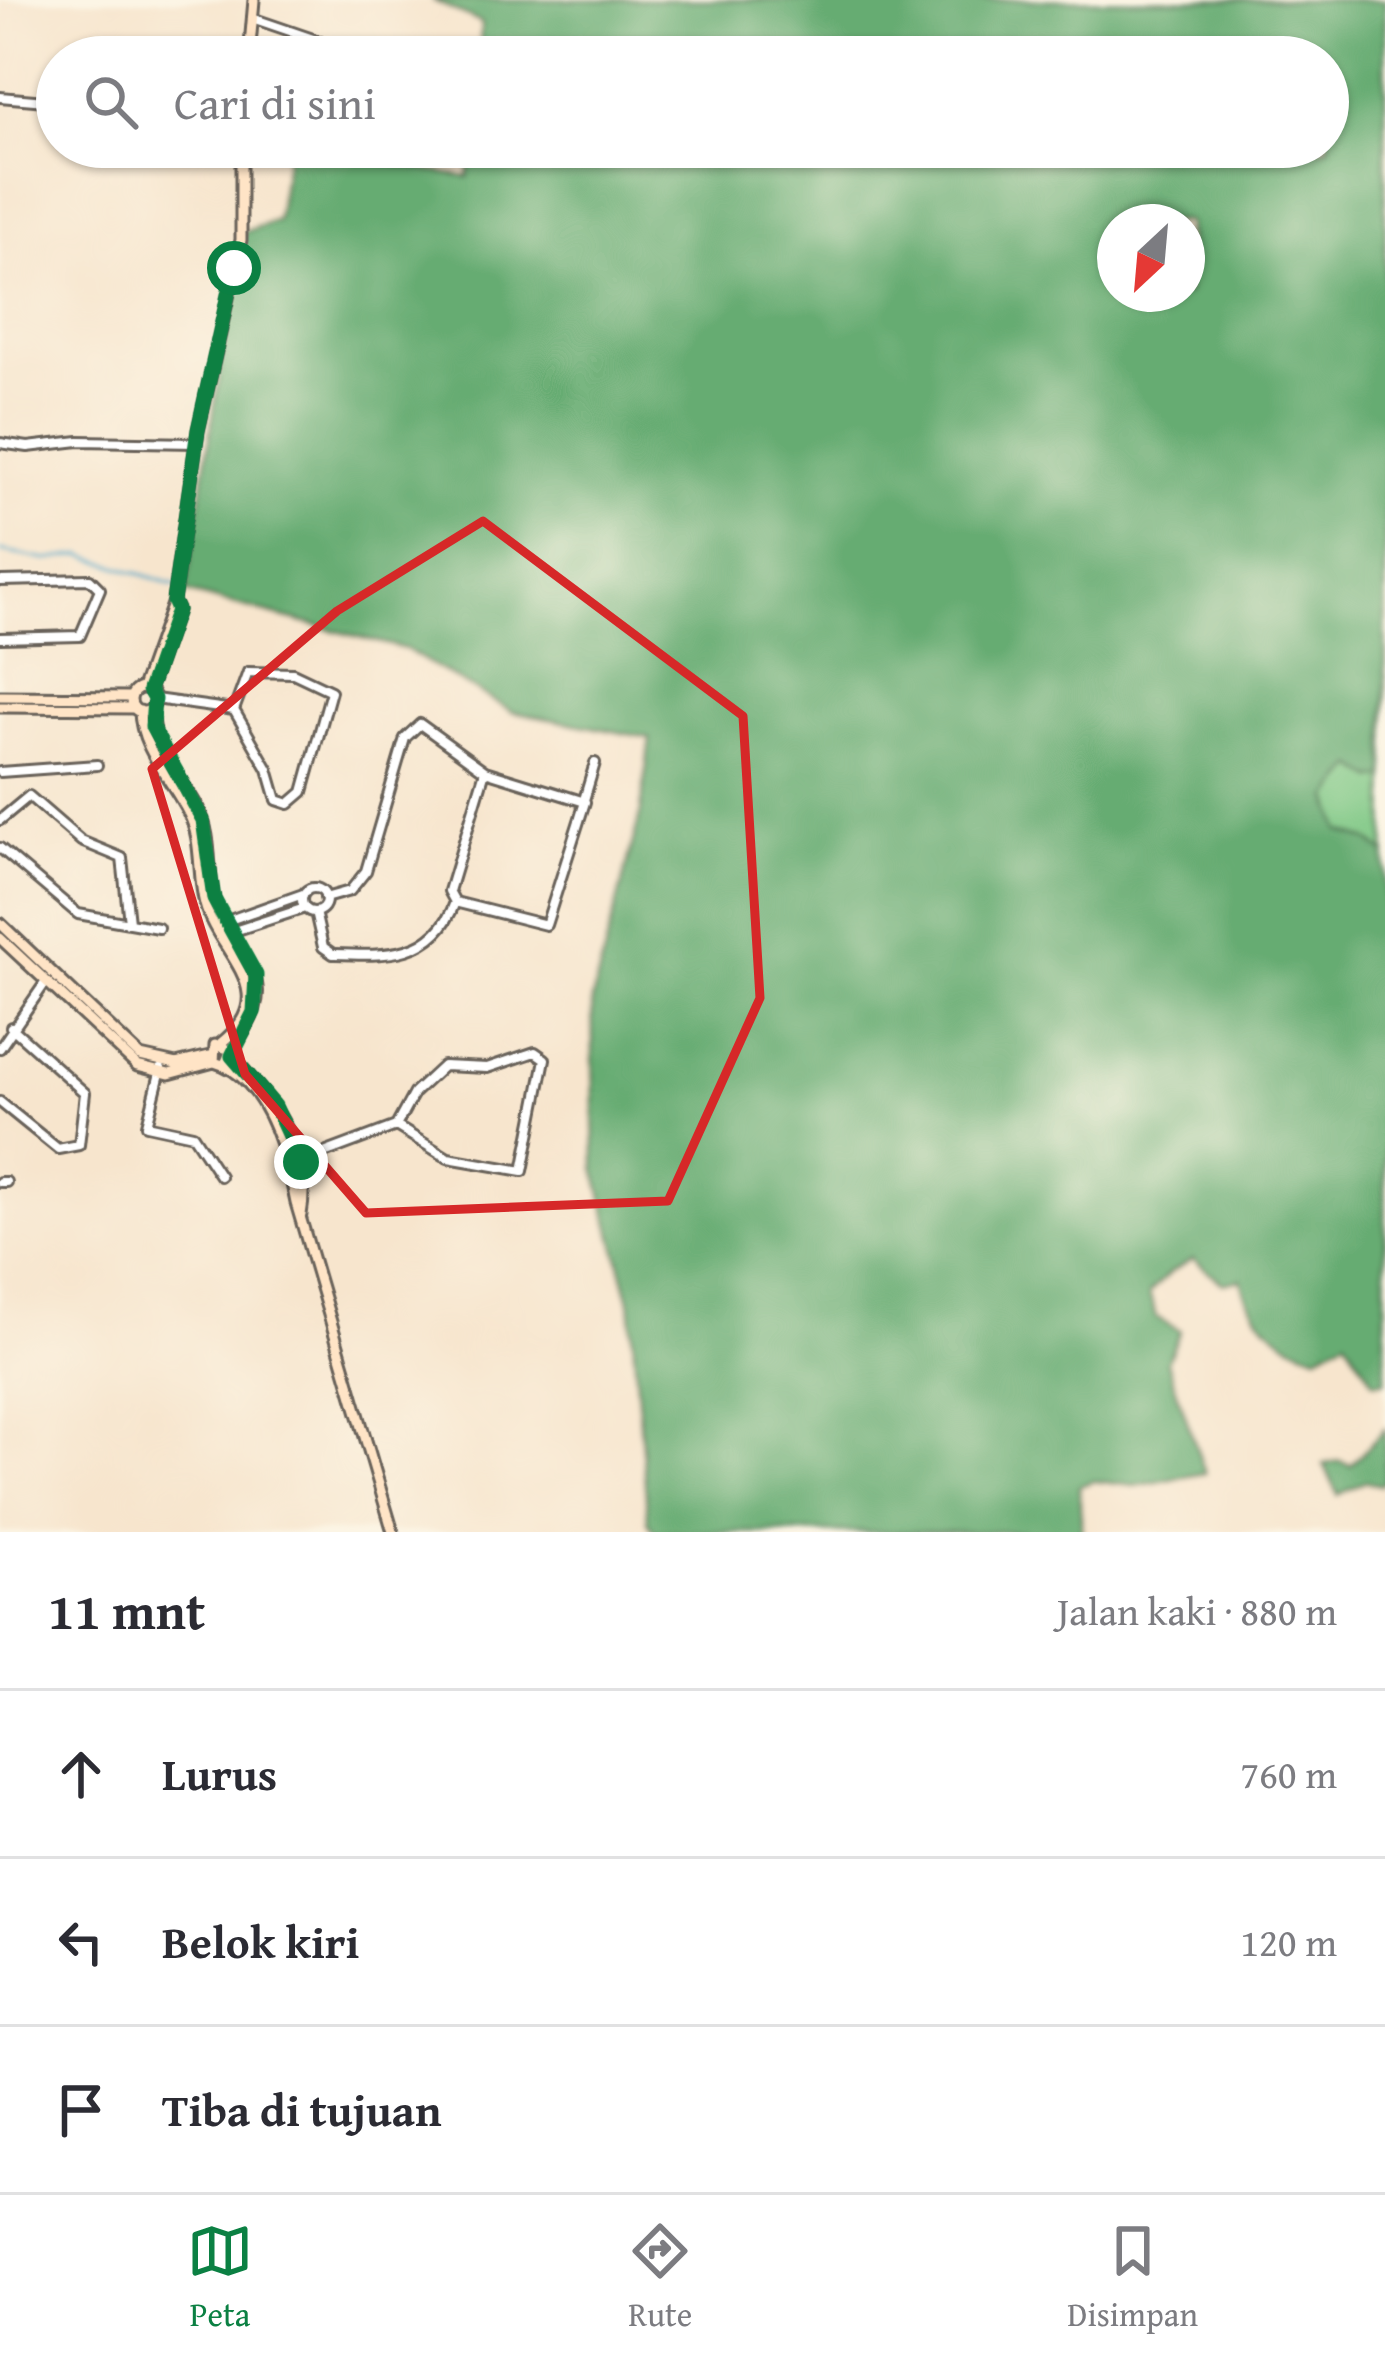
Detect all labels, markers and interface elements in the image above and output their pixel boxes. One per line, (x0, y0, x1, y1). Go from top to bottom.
search box (36, 36, 1349, 168)
icon: search (78, 69, 144, 135)
text: Cari di sini (174, 70, 376, 135)
north arrow (1097, 204, 1205, 312)
route start (207, 241, 261, 295)
route end (274, 1135, 328, 1189)
text: 11 mnt (48, 1573, 205, 1648)
text: Jalan kaki · 880 m (1057, 1582, 1337, 1639)
icon: ahead (48, 1741, 114, 1807)
text: Lurus (162, 1741, 277, 1806)
text: 760 m (1240, 1745, 1337, 1802)
icon: left (48, 1909, 114, 1975)
text: Belok kiri (162, 1909, 359, 1974)
text: 120 m (1240, 1913, 1337, 1970)
icon: arrive (48, 2077, 114, 2143)
text: Tiba di tujuan (162, 2077, 442, 2142)
tab: Peta (187, 2218, 253, 2338)
tab: Rute (627, 2218, 693, 2338)
tab: Disimpan (1067, 2218, 1198, 2338)

